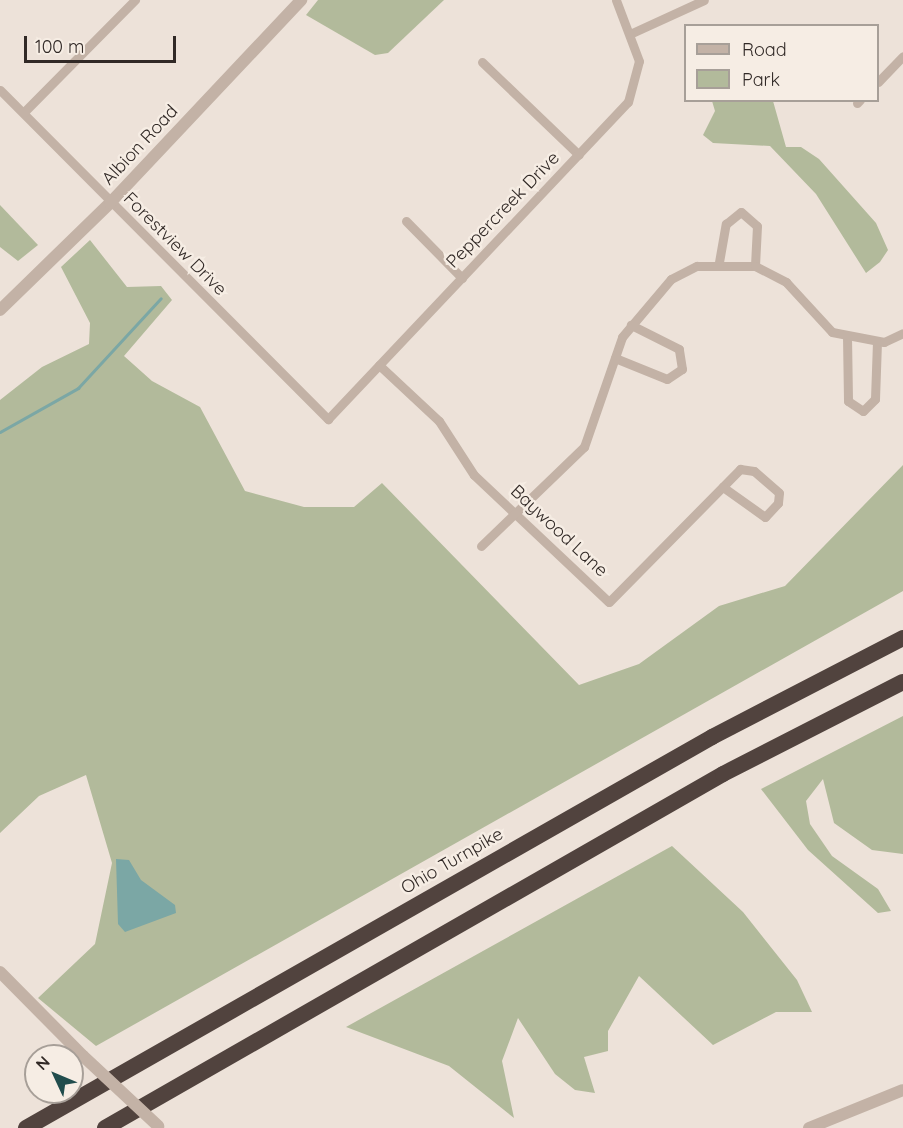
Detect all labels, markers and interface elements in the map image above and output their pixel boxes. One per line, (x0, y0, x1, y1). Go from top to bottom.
scale bar (27, 24, 178, 62)
legend (684, 24, 879, 102)
text: 100 m (35, 35, 84, 58)
text: Road (742, 38, 787, 61)
text: Park (742, 68, 780, 91)
street label: Albion Road (98, 101, 182, 189)
street label: Peppercreek Drive (442, 147, 564, 273)
street label: Forestview Drive (119, 188, 231, 300)
street label: Baywood Lane (506, 480, 612, 582)
street label: Ohio Turnpike (397, 823, 507, 899)
north arrow (24, 1044, 84, 1104)
text: N (31, 1052, 54, 1074)

